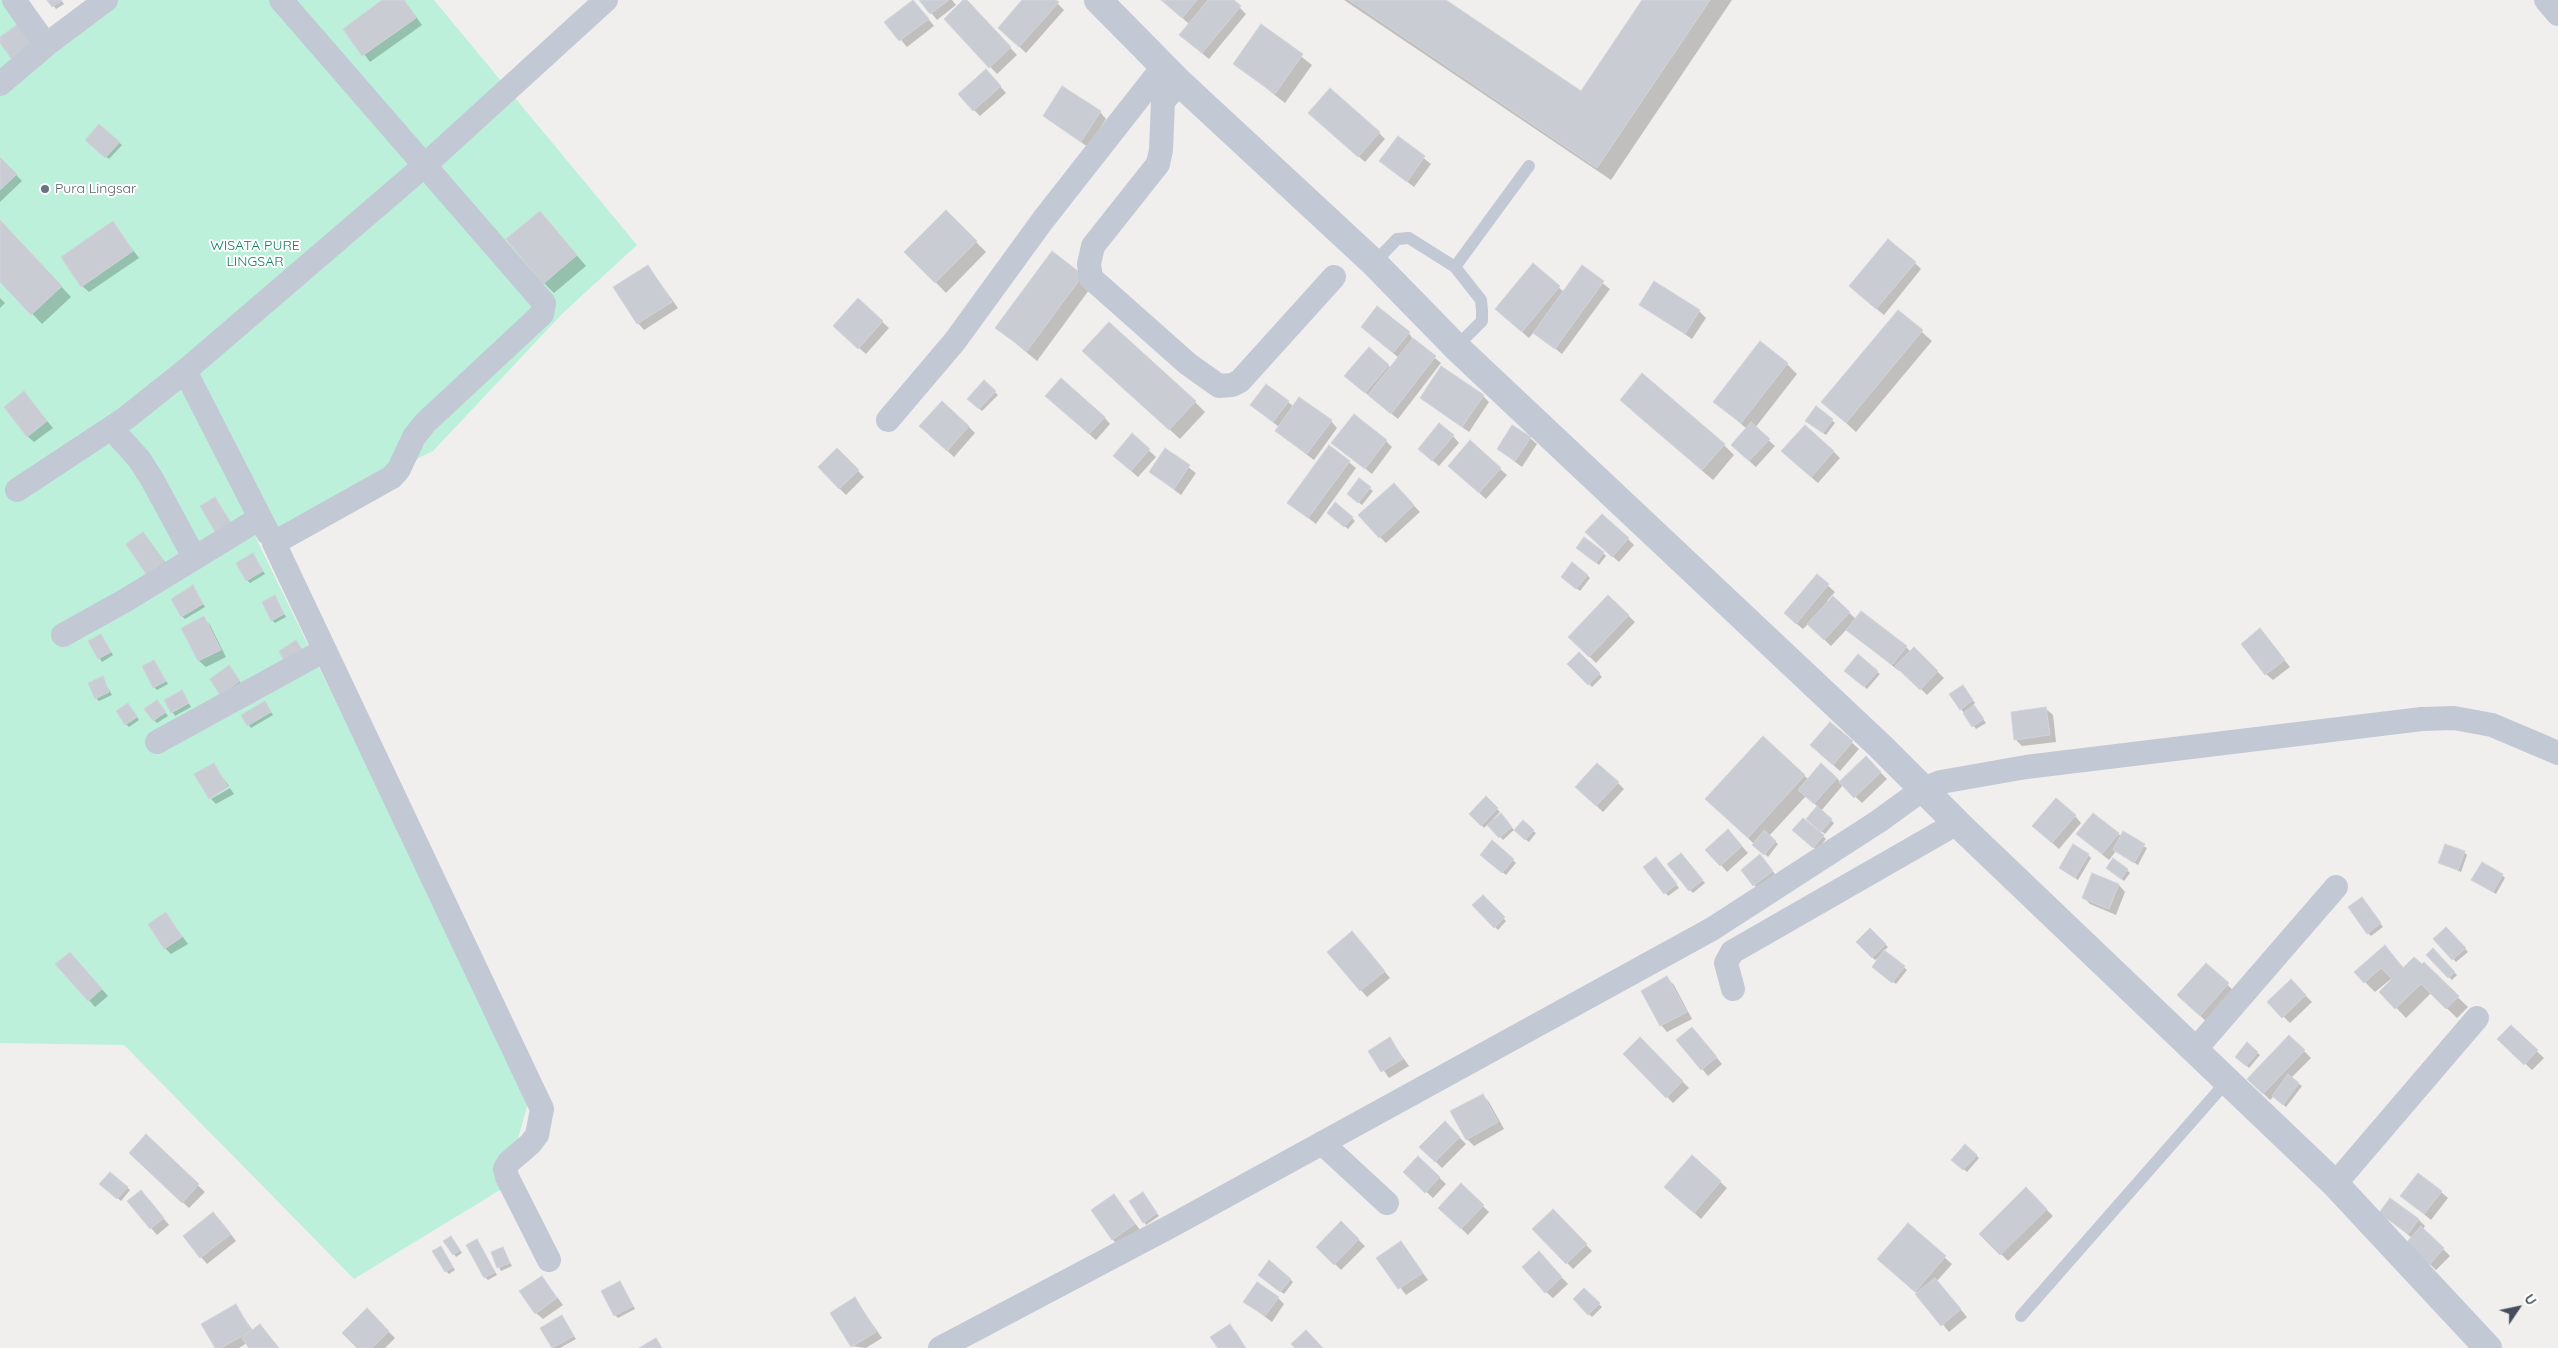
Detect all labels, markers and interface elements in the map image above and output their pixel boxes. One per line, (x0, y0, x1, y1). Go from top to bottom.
place label: Pura Lingsar (55, 181, 136, 197)
marker: Pura Lingsar (39, 183, 51, 195)
park label: WISATA PURE LINGSAR (210, 238, 300, 270)
north arrow (2493, 1283, 2543, 1333)
text: U (2520, 1290, 2541, 1309)

